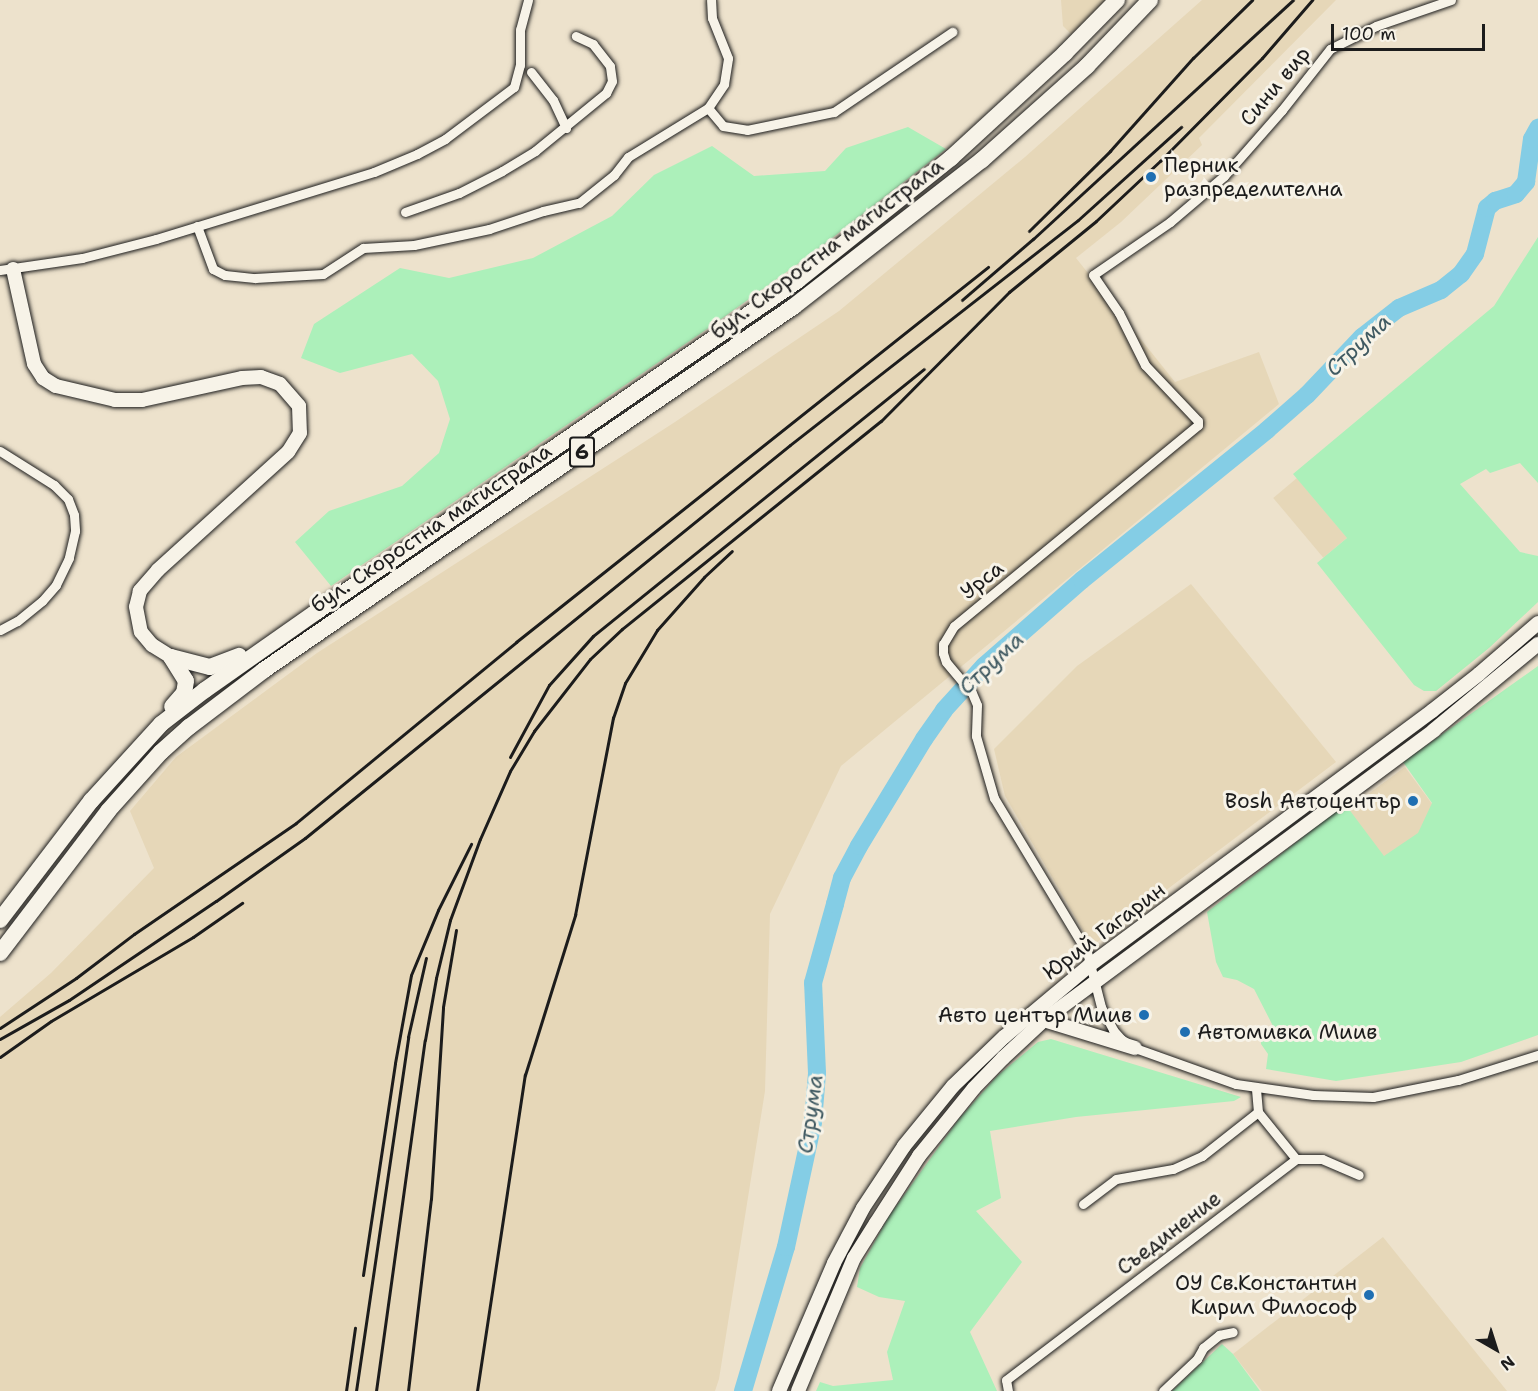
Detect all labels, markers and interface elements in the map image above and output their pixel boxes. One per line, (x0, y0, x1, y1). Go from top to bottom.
scale bar (1334, 12, 1488, 50)
text: 100 m (1342, 22, 1396, 46)
street label: Сини вир (1235, 41, 1315, 131)
place label: Перник разпределителна (1164, 152, 1343, 202)
street label: бул. Скоростна магистрала (706, 153, 948, 345)
marker: Перник разпределителна (1142, 168, 1160, 186)
water label: Струма (1320, 308, 1396, 382)
road number: 6 (568, 435, 596, 469)
street label: бул. Скоростна магистрала (306, 438, 556, 618)
street label: Урса (955, 555, 1009, 605)
water label: Струма (953, 626, 1029, 700)
place label: Bosh Автоцентър (1225, 788, 1401, 814)
marker: Bosh Автоцентър (1406, 794, 1420, 808)
street label: Юрий Гагарин (1038, 877, 1170, 985)
place label: Авто център Миив (938, 1002, 1132, 1028)
marker: Авто център Миив (1137, 1008, 1151, 1022)
place label: Автомивка Миив (1197, 1019, 1377, 1045)
marker: Автомивка Миив (1178, 1025, 1192, 1039)
water label: Струма (791, 1073, 829, 1155)
street label: Съединение (1112, 1186, 1226, 1280)
place label: ОУ Св.Константин Кирил Философ (1175, 1270, 1357, 1320)
marker: ОУ Св.Константин Кирил Философ (1362, 1288, 1376, 1302)
north arrow (1466, 1319, 1526, 1379)
text: N (1496, 1351, 1519, 1376)

